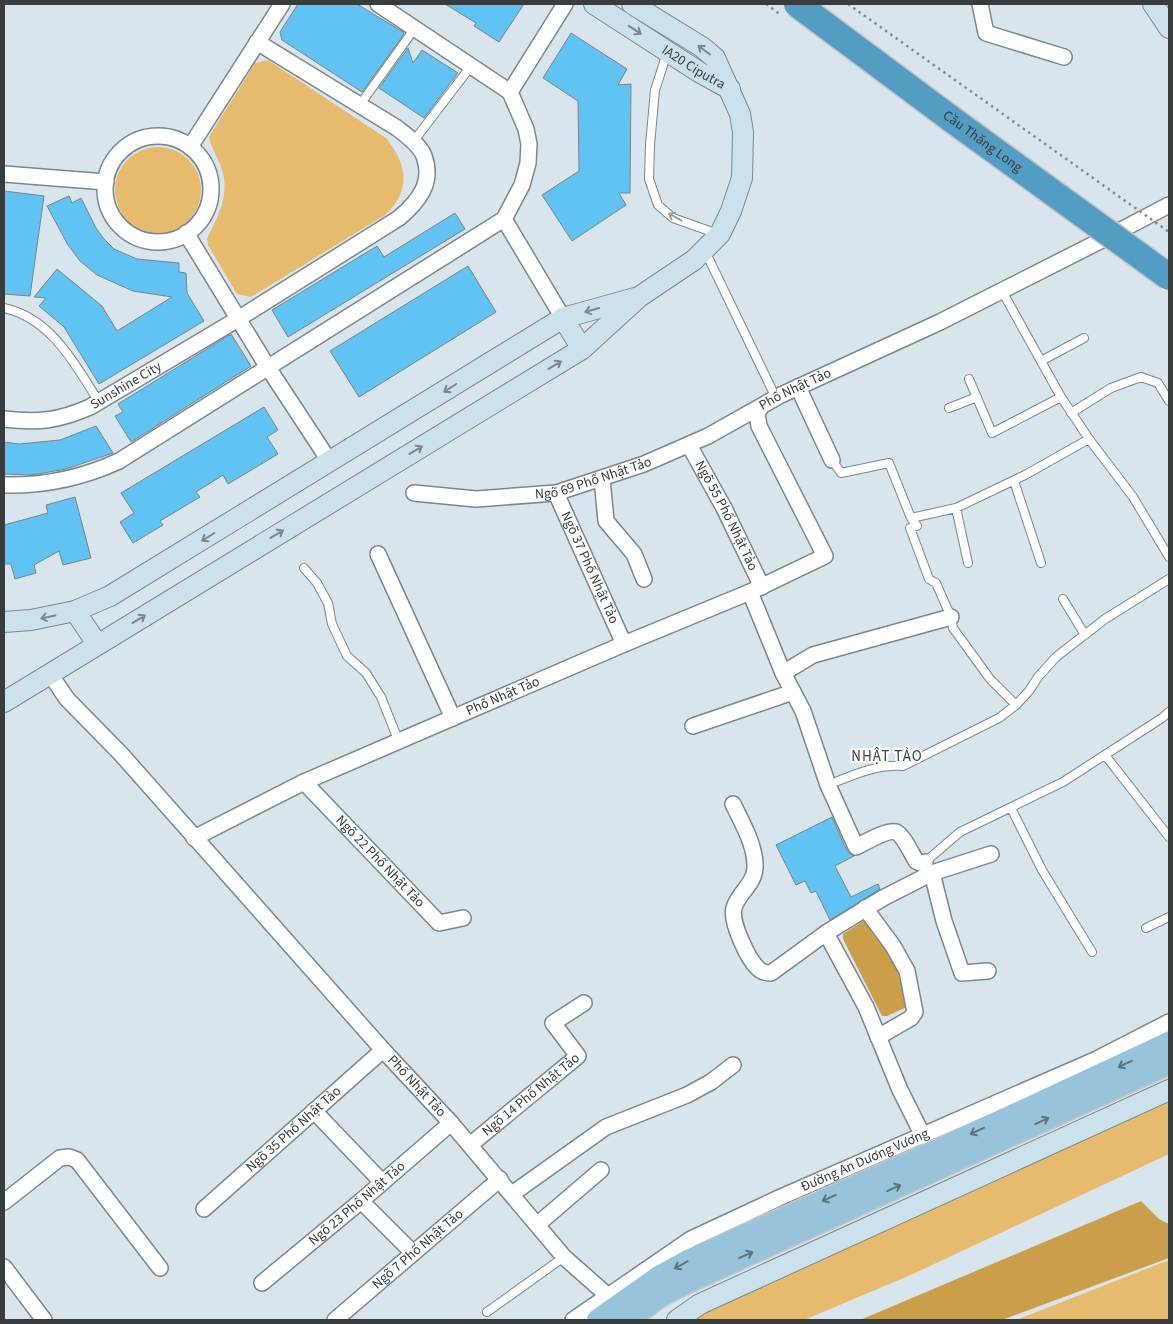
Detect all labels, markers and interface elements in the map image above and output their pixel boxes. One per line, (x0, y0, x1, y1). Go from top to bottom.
one-way arrow (627, 25, 641, 35)
street label: IA20 Ciputra (658, 40, 729, 94)
one-way arrow (698, 44, 711, 55)
street label: Cầu Thăng Long (938, 106, 1026, 177)
one-way arrow (667, 212, 682, 222)
one-way arrow (585, 306, 601, 315)
street label: Sunshine City (87, 356, 166, 415)
one-way arrow (547, 360, 561, 370)
street label: Phố Nhật Tảo (755, 363, 835, 415)
one-way arrow (444, 383, 458, 393)
one-way arrow (409, 444, 423, 454)
street label: Ngõ 69 Phố Nhật Tảo (534, 452, 655, 505)
street label: Ngõ 55 Phố Nhật Tảo (690, 457, 763, 574)
street label: Ngõ 37 Phố Nhật Tảo (556, 508, 624, 627)
one-way arrow (270, 529, 284, 539)
one-way arrow (201, 532, 215, 542)
one-way arrow (40, 613, 56, 622)
one-way arrow (131, 614, 145, 624)
street label: Phố Nhật Tảo (463, 672, 543, 721)
district label: NHẬT TẢO (851, 746, 923, 767)
street label: Ngõ 22 Phố Nhật Tảo (331, 811, 429, 912)
street label: Ngõ 14 Phố Nhật Tảo (478, 1048, 584, 1141)
street label: Phố Nhật Tảo (383, 1051, 451, 1122)
one-way arrow (1118, 1059, 1133, 1069)
street label: Ngõ 35 Phố Nhật Tảo (242, 1082, 346, 1177)
one-way arrow (1034, 1115, 1049, 1125)
street label: Đường An Dương Vương (798, 1124, 932, 1197)
one-way arrow (970, 1127, 985, 1137)
street label: Ngõ 23 Phố Nhật Tảo (304, 1157, 410, 1250)
one-way arrow (886, 1182, 901, 1192)
one-way arrow (822, 1194, 837, 1204)
street label: Ngõ 7 Phố Nhật Tảo (368, 1204, 468, 1294)
one-way arrow (738, 1250, 753, 1259)
one-way arrow (674, 1261, 689, 1271)

